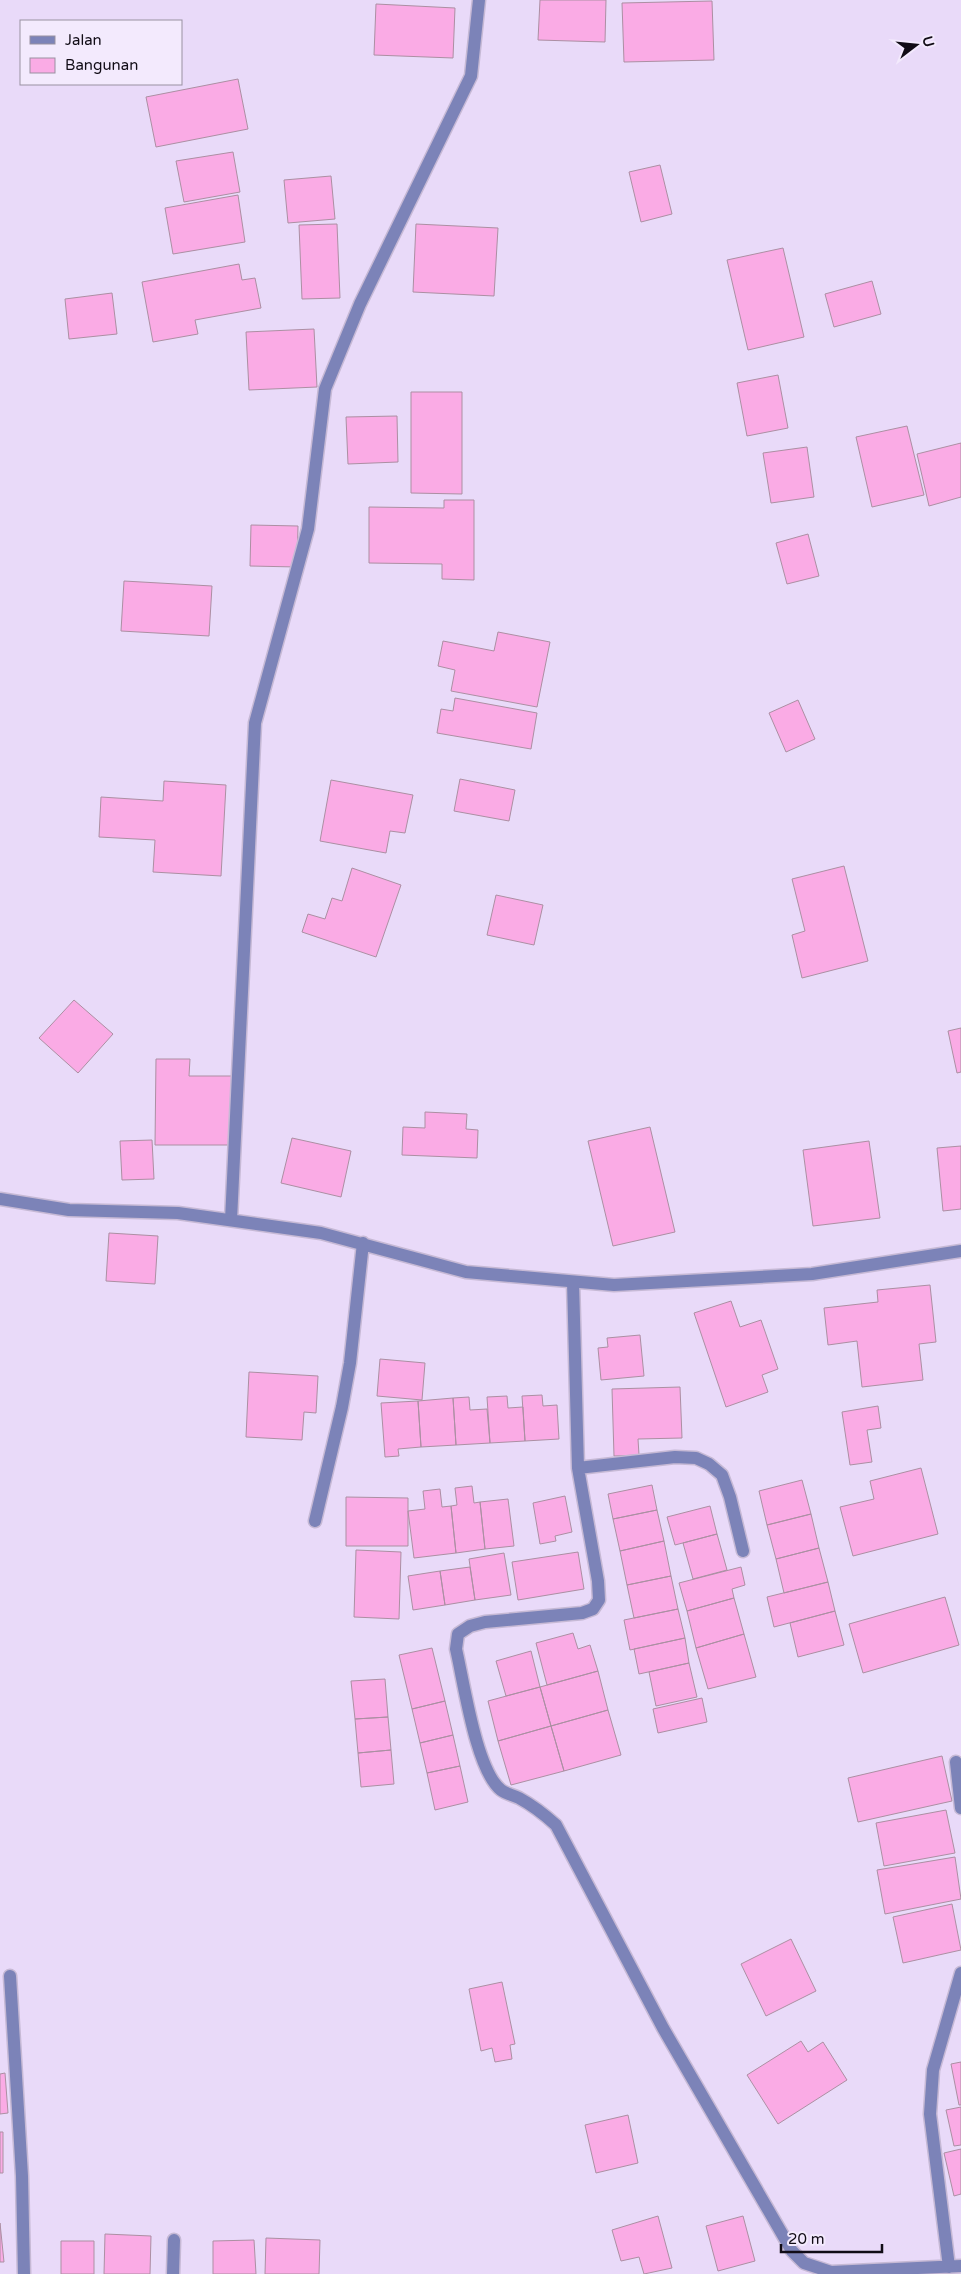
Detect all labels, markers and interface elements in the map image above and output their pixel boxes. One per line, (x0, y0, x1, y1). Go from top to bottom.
legend (20, 20, 182, 85)
north arrow (891, 20, 941, 70)
text: Jalan (65, 31, 102, 49)
text: U (918, 34, 938, 49)
text: Bangunan (65, 56, 138, 74)
scale bar (781, 2222, 882, 2254)
text: 20 m (788, 2230, 825, 2248)

